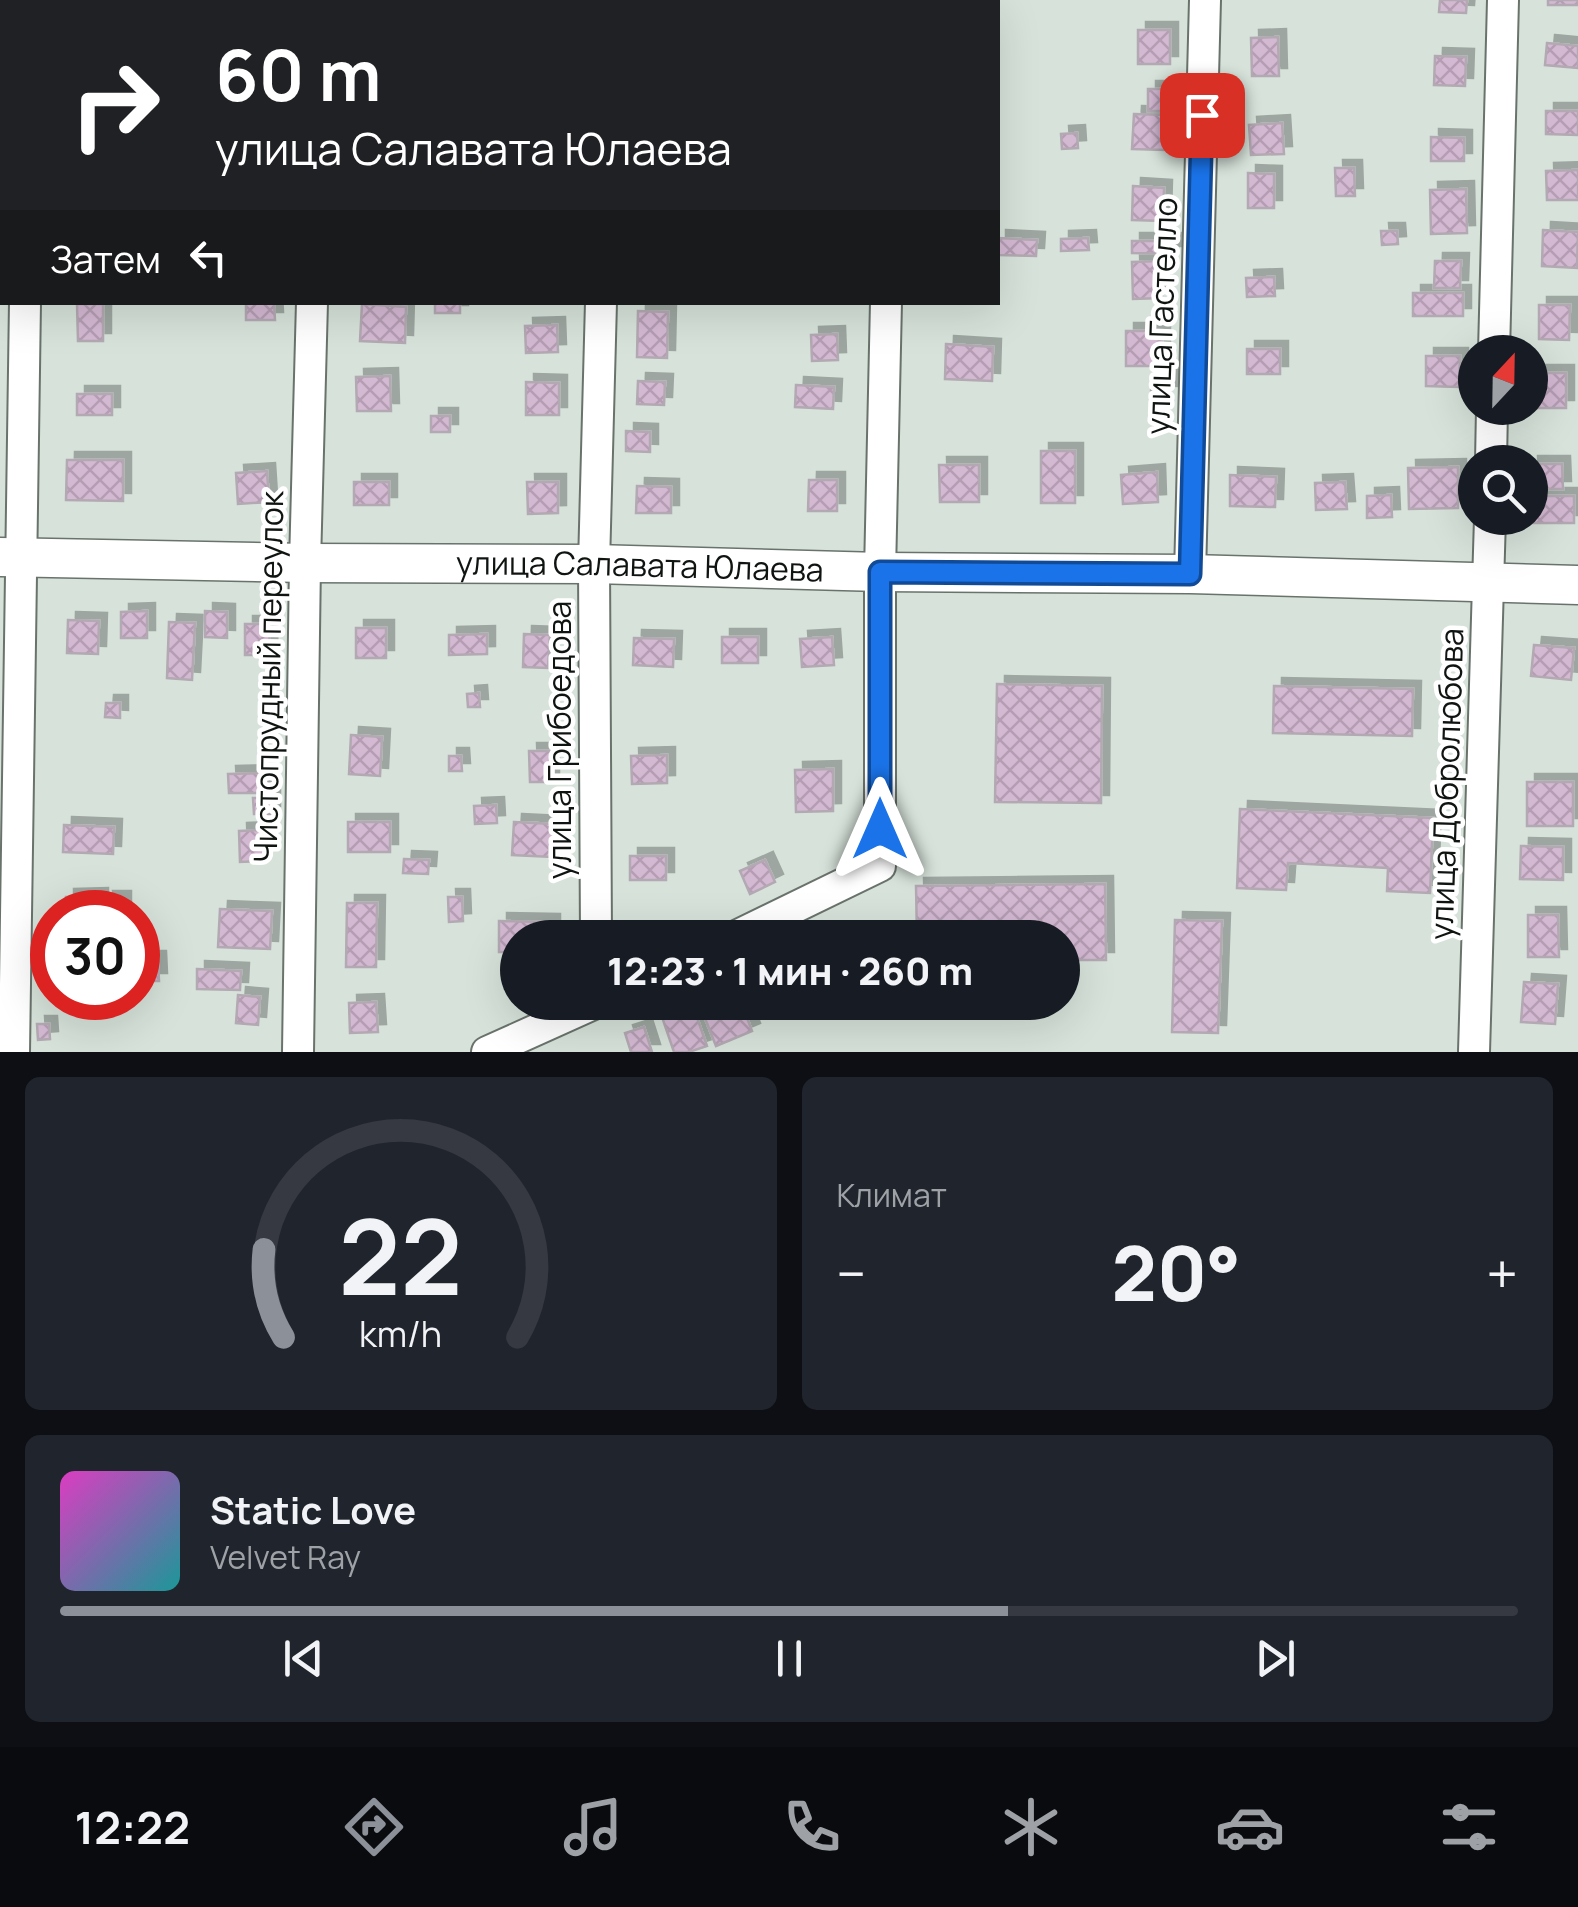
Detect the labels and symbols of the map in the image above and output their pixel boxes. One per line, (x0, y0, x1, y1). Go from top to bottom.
pin (1160, 73, 1245, 158)
street label: улица Гастелло (1135, 197, 1187, 435)
north arrow (1458, 335, 1548, 425)
street label: Чистопрудный переулок (243, 490, 293, 863)
street label: улица Салавата Юлаева (456, 541, 824, 591)
street label: улица Грибоедова (537, 601, 581, 879)
street label: улица Добролюбова (1419, 627, 1473, 941)
position arrow (828, 777, 932, 881)
speed limit sign: 30 (30, 890, 160, 1020)

